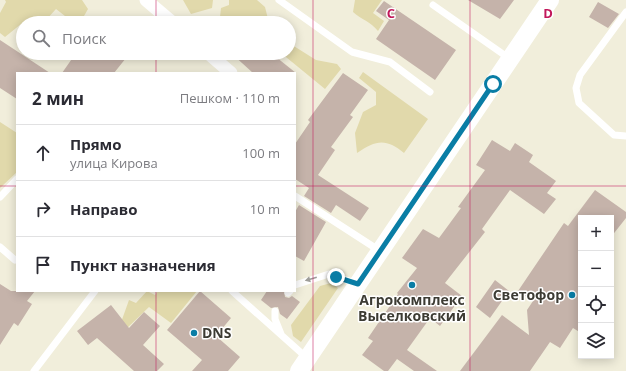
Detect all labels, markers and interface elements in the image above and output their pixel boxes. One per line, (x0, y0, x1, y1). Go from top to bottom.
text: C (387, 4, 395, 22)
text: D (543, 4, 553, 22)
search box (16, 16, 296, 60)
icon: search (30, 27, 52, 49)
text: Поиск (62, 28, 106, 48)
route start (484, 75, 502, 93)
text: 2 мин (32, 87, 84, 110)
text: Пешком · 110 m (180, 89, 280, 107)
text: Прямо (70, 134, 122, 154)
icon: ahead (32, 142, 54, 164)
text: 100 m (242, 144, 280, 162)
text: улица Кирова (70, 154, 158, 172)
icon: right (32, 198, 54, 220)
text: Направо (70, 199, 138, 219)
text: 10 m (250, 200, 280, 218)
map controls (578, 215, 614, 359)
button: + (578, 215, 614, 251)
button: − (578, 251, 614, 287)
icon: arrive (32, 254, 54, 276)
text: Пункт назначения (70, 255, 216, 275)
route end (327, 268, 345, 286)
one-way arrow (305, 276, 317, 282)
marker: Агрокомплекс Выселковский (407, 280, 417, 290)
place label: Светофор (493, 285, 564, 304)
button: locate (578, 287, 614, 323)
place label: Агрокомплекс Выселковский (358, 290, 466, 325)
marker: Светофор (567, 290, 577, 300)
place label: DNS (202, 323, 232, 342)
button: layers (578, 323, 614, 359)
marker: DNS (189, 328, 199, 338)

